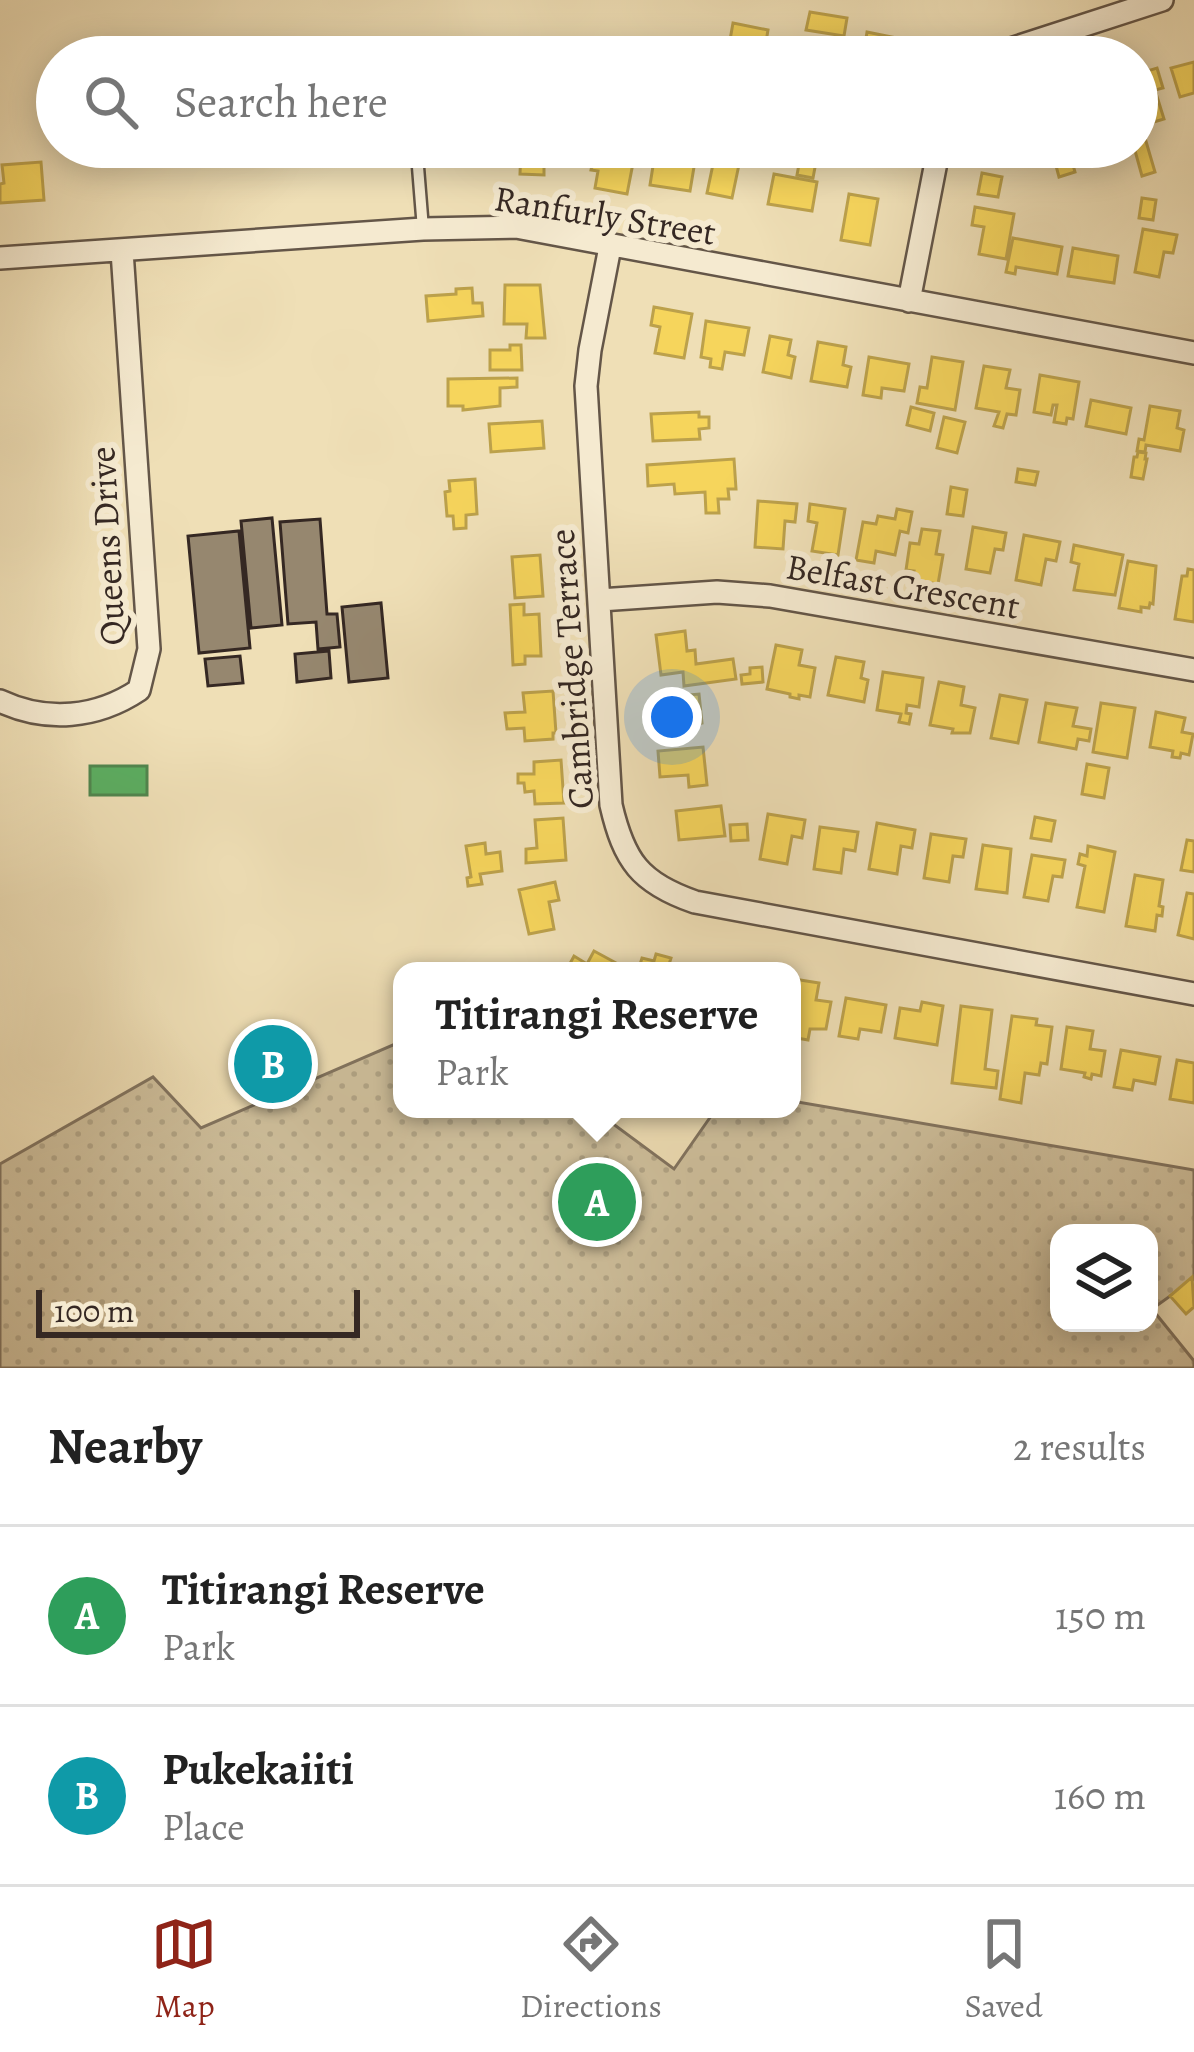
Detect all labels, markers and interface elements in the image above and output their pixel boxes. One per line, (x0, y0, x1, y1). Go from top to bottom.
search box (36, 36, 1158, 168)
icon: search (78, 69, 144, 135)
text: Search here (174, 71, 388, 133)
street label: Ranfurly Street (491, 173, 719, 257)
street label: Queens Drive (77, 445, 137, 647)
street label: Cambridge Terrace (537, 527, 605, 811)
street label: Belfast Crescent (782, 541, 1024, 631)
your location (642, 687, 702, 747)
popup (393, 962, 801, 1118)
text: Titirangi Reserve (436, 983, 758, 1045)
pin: B (234, 1019, 312, 1109)
text: Park (436, 1045, 509, 1098)
pin: A (558, 1157, 636, 1247)
map controls (1050, 1224, 1158, 1332)
button: layers (1050, 1224, 1158, 1332)
scale bar (36, 1284, 360, 1337)
text: 100 m (54, 1288, 134, 1333)
text: Nearby (48, 1411, 202, 1481)
text: 2 results (1013, 1420, 1146, 1473)
text: Titirangi Reserve (162, 1558, 485, 1620)
text: A (75, 1589, 99, 1642)
text: 150 m (1055, 1589, 1146, 1642)
text: Park (162, 1620, 235, 1673)
text: Pukekaiiti (162, 1738, 354, 1800)
text: B (75, 1769, 99, 1822)
text: 160 m (1054, 1769, 1146, 1822)
text: Place (162, 1800, 245, 1853)
tab: Map (151, 1911, 217, 2028)
tab: Directions (520, 1911, 662, 2028)
tab: Saved (964, 1911, 1043, 2028)

